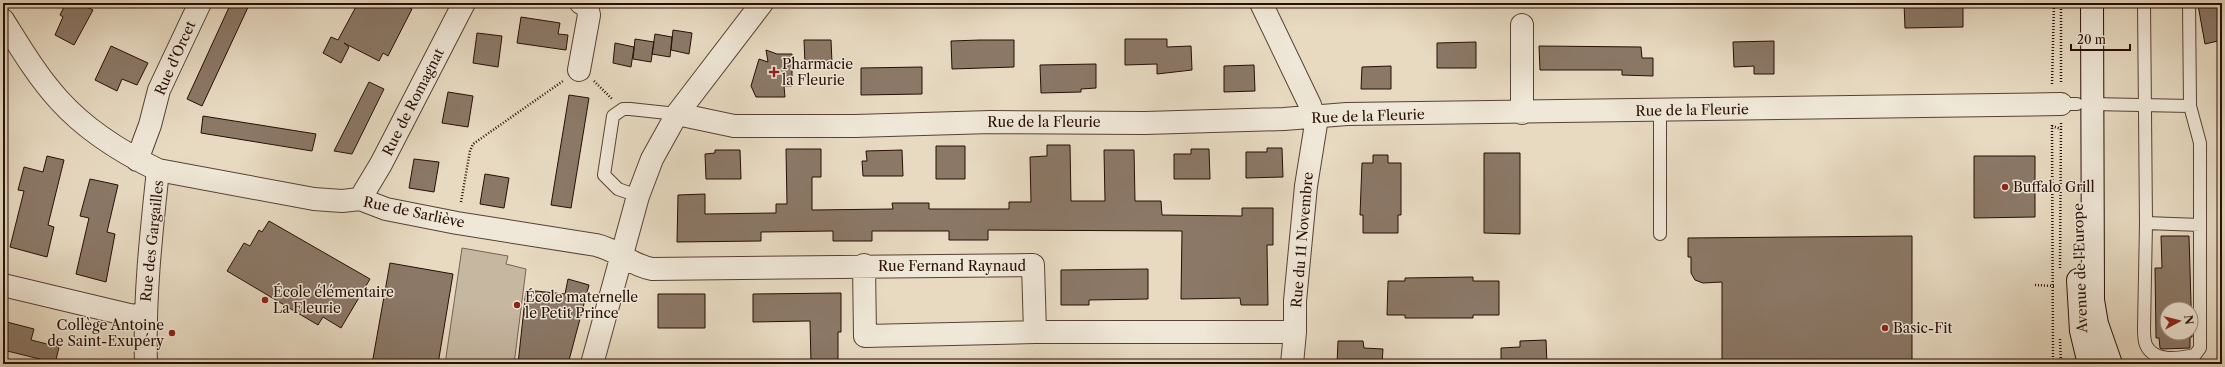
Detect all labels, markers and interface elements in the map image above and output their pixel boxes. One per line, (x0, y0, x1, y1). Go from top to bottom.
street label: Rue d'Orcet (151, 18, 199, 98)
scale bar (2071, 26, 2130, 52)
text: 20 m (2077, 32, 2106, 47)
street label: Rue de Romagnat (378, 45, 448, 159)
place label: Pharmacie la Fleurie (782, 55, 853, 89)
marker: Pharmacie la Fleurie (769, 67, 779, 77)
street label: Rue de la Fleurie (1635, 100, 1749, 120)
street label: Rue de la Fleurie (1311, 105, 1425, 127)
street label: Rue de la Fleurie (987, 113, 1101, 131)
street label: Rue du 11 Novembre (1287, 171, 1317, 309)
place label: Buffalo Grill (2013, 178, 2095, 196)
street label: Rue des Gargailles (137, 179, 167, 303)
marker: Buffalo Grill (2000, 182, 2010, 192)
street label: Rue de Sarliève (362, 192, 466, 232)
street label: Avenue de l'Europe (2069, 203, 2091, 334)
street label: Rue Fernand Raynaud (878, 257, 1027, 275)
place label: École élémentaire La Fleurie (273, 283, 394, 317)
place label: École maternelle le Petit Prince (525, 288, 638, 322)
marker: École élémentaire La Fleurie (260, 295, 270, 305)
marker: École maternelle le Petit Prince (512, 300, 522, 310)
north arrow (2159, 301, 2199, 341)
text: N (2181, 314, 2197, 326)
place label: Collège Antoine de Saint-Exupéry (47, 316, 164, 350)
place label: Basic-Fit (1893, 319, 1952, 337)
marker: Basic-Fit (1880, 323, 1890, 333)
marker: Collège Antoine de Saint-Exupéry (167, 328, 177, 338)

